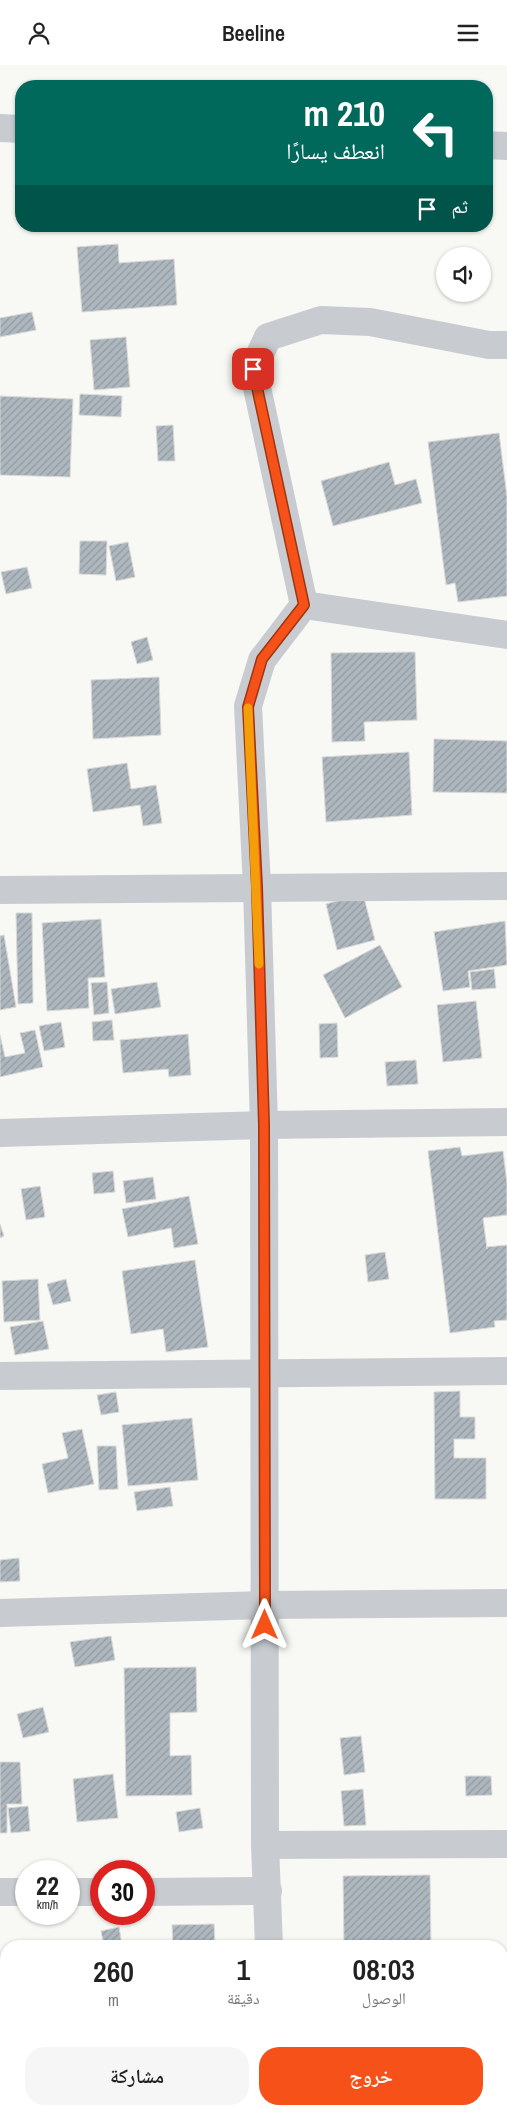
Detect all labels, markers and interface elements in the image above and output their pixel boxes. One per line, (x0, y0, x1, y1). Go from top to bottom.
text: Beeline (222, 18, 285, 48)
icon: person (25, 19, 53, 47)
icon: menu (454, 19, 482, 47)
text: 210 m (304, 90, 385, 137)
icon: left (403, 100, 468, 165)
text: انعطف يسارًا (286, 136, 385, 166)
text: ثم (451, 193, 468, 219)
icon: arrive (413, 195, 441, 223)
map controls (436, 247, 491, 302)
button: sound (436, 247, 491, 302)
pin (232, 348, 274, 390)
icon: arrive (239, 355, 267, 383)
position arrow (238, 1598, 290, 1650)
speed limit sign: 30 (90, 1860, 155, 1925)
text: 22 (36, 1869, 59, 1903)
text: km/h (37, 1897, 58, 1913)
text: 1 (236, 1949, 250, 1989)
text: 08:03 (353, 1949, 415, 1989)
text: 260 (93, 1951, 134, 1991)
text: دقيقة (227, 1987, 260, 2009)
text: الوصول (362, 1987, 406, 2009)
text: m (108, 1989, 119, 2011)
button: مشاركة (25, 2047, 249, 2105)
button: خروج (259, 2047, 483, 2105)

